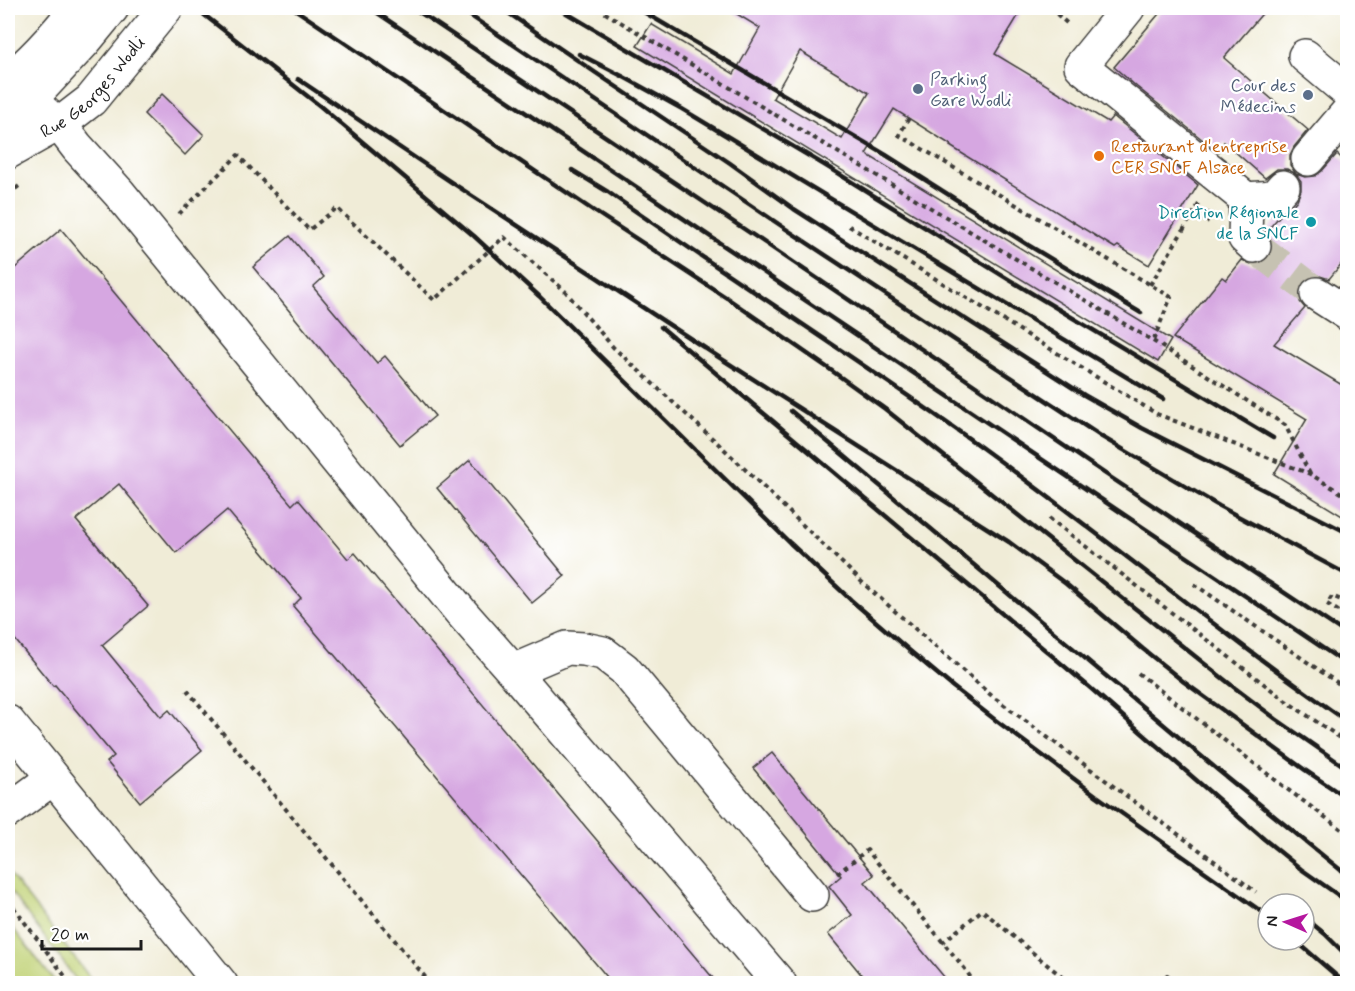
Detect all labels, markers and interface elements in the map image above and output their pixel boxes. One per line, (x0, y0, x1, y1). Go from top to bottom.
street label: Rue Georges Wodli (36, 32, 151, 144)
place label: Parking Gare Wodli (930, 68, 1012, 113)
place label: Cour des Médecins (1221, 74, 1296, 119)
marker: Parking Gare Wodli (911, 82, 925, 96)
marker: Cour des Médecins (1301, 88, 1315, 102)
place label: Restaurant d'entreprise CER SNCF Alsace (1111, 135, 1288, 180)
marker: Restaurant d'entreprise CER SNCF Alsace (1092, 149, 1106, 163)
place label: Direction Régionale de la SNCF (1158, 201, 1299, 246)
marker: Direction Régionale de la SNCF (1304, 215, 1318, 229)
north arrow (1256, 892, 1316, 952)
scale bar (42, 913, 141, 951)
text: N (1262, 915, 1283, 927)
text: 20 m (51, 923, 89, 947)

